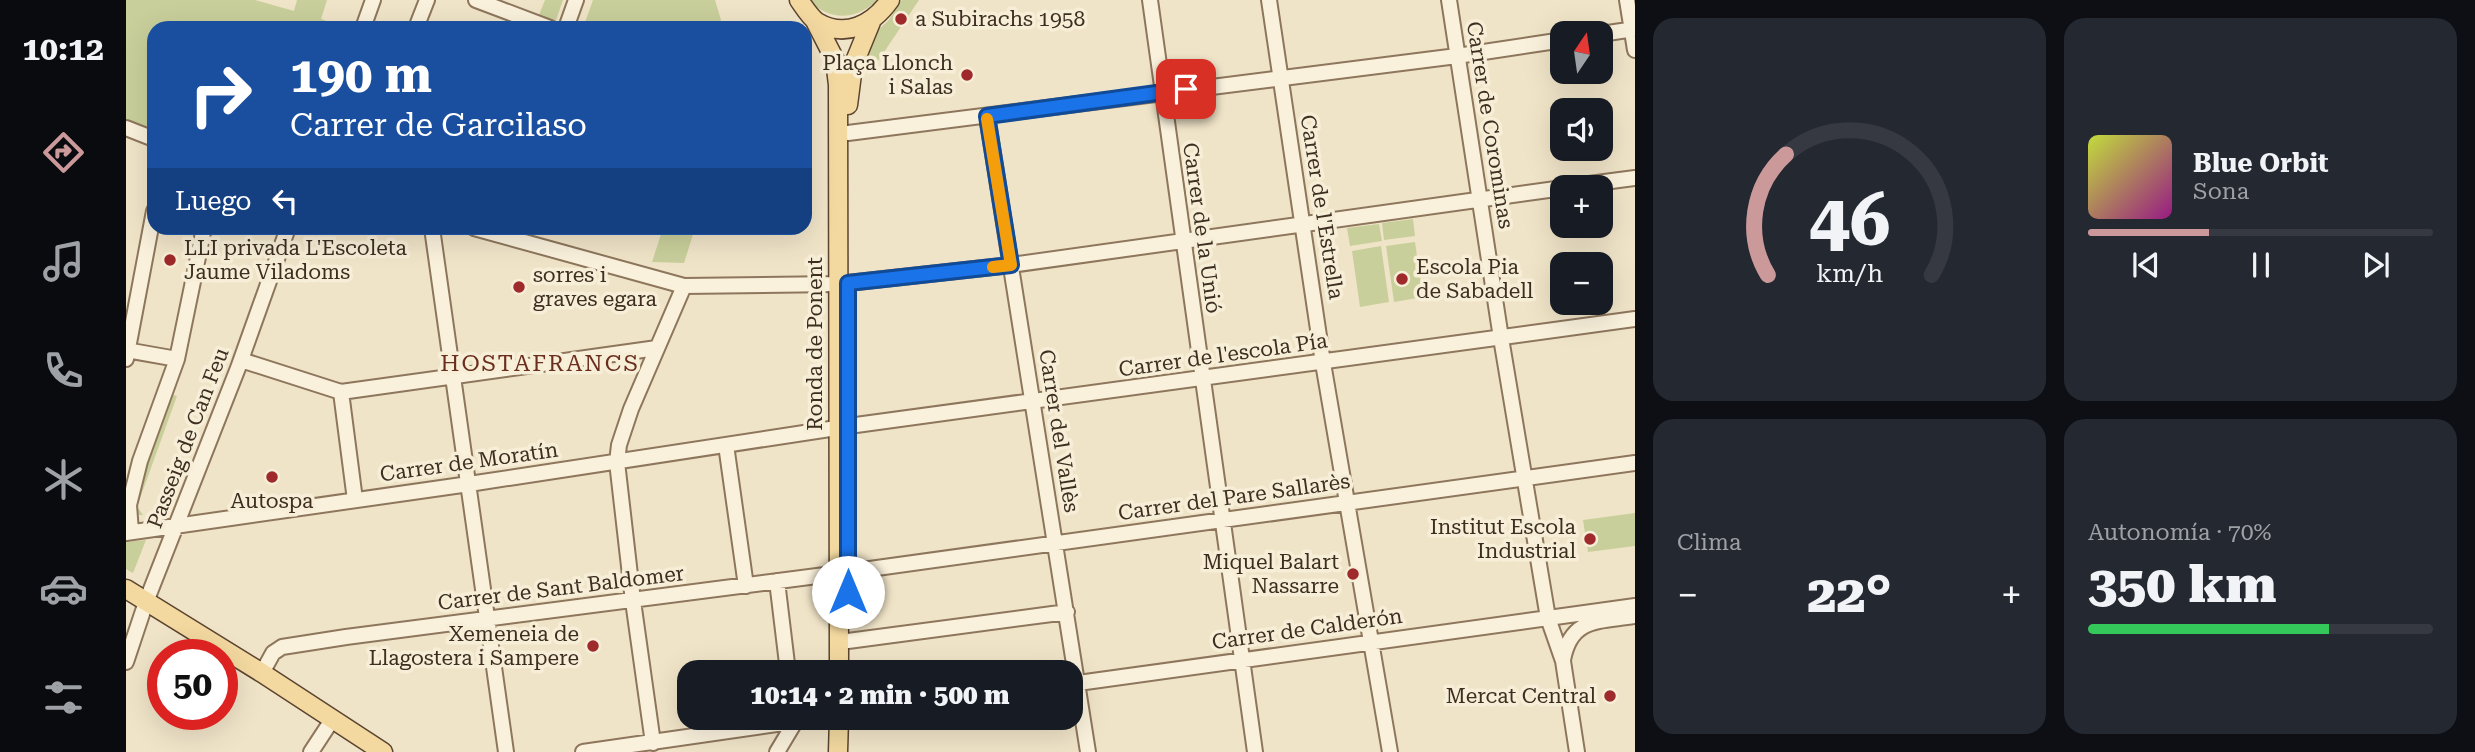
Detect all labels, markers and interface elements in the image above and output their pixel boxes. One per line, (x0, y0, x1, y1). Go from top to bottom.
place label: a Subirachs 1958 (915, 7, 1085, 31)
marker: a Subirachs 1958 (893, 11, 909, 27)
street label: Carrer de Corominas (1462, 20, 1518, 230)
north arrow (1550, 21, 1614, 84)
map controls (1550, 21, 1613, 315)
text: 10:12 (22, 30, 104, 68)
text: 190 m (290, 47, 432, 104)
icon: right (175, 49, 266, 140)
place label: Plaça Llonch i Salas (822, 51, 953, 99)
pin (1156, 59, 1216, 119)
marker: Plaça Llonch i Salas (959, 67, 975, 83)
icon: arrive (1167, 70, 1205, 108)
button: sound (1550, 98, 1613, 161)
text: Carrer de Garcilaso (290, 106, 587, 144)
street label: Carrer de l'Estrella (1296, 113, 1349, 302)
icon: directions (39, 128, 88, 177)
street label: Carrer de la Unió (1178, 141, 1226, 315)
text: Blue Orbit (2193, 148, 2329, 178)
button: + (1550, 175, 1613, 238)
text: Sona (2193, 178, 2249, 205)
text: 46 (1809, 179, 1890, 264)
icon: left (266, 182, 304, 220)
text: Luego (175, 186, 252, 216)
place label: LLI privada L'Escoleta Jaume Viladoms (184, 236, 407, 284)
icon: music (39, 237, 88, 286)
icon: previous (2127, 246, 2165, 284)
icon: pause (2242, 246, 2280, 284)
icon: next (2357, 246, 2395, 284)
marker: LLI privada L'Escoleta Jaume Viladoms (162, 252, 178, 268)
button: − (1550, 252, 1613, 315)
place label: Escola Pia de Sabadell (1416, 255, 1534, 303)
street label: Ronda de Ponent (803, 257, 827, 431)
text: km/h (1816, 259, 1883, 288)
place label: sorres i graves egara (533, 263, 658, 311)
marker: Escola Pia de Sabadell (1394, 271, 1410, 287)
marker: sorres i graves egara (511, 279, 527, 295)
street label: Carrer de l'escola Pía (1117, 328, 1329, 382)
street label: Passeig de Can Feu (142, 344, 234, 532)
icon: phone (39, 346, 88, 395)
street label: Carrer del Vallès (1034, 348, 1084, 514)
district label: HOSTAFRANCS (440, 350, 640, 377)
street label: Carrer de Moratín (378, 438, 560, 486)
icon: climate (39, 455, 88, 504)
marker: Autospa (264, 469, 280, 485)
street label: Carrer del Pare Sallarès (1116, 469, 1352, 525)
place label: Autospa (231, 489, 314, 513)
place label: Institut Escola Industrial (1430, 515, 1577, 563)
text: Autonomía · 70% (2088, 519, 2272, 546)
text: Clima (1677, 529, 1741, 556)
marker: Institut Escola Industrial (1582, 531, 1598, 547)
place label: Miquel Balart Nassarre (1203, 550, 1339, 598)
text: 350 km (2088, 554, 2276, 615)
position arrow (811, 555, 885, 629)
street label: Carrer de Sant Baldomer (436, 561, 686, 615)
icon: car (39, 564, 88, 613)
text: 22° (1807, 564, 1892, 625)
marker: Miquel Balart Nassarre (1345, 566, 1361, 582)
text: − (1677, 573, 1698, 617)
text: + (2001, 573, 2022, 617)
street label: Carrer de Calderón (1210, 604, 1404, 654)
place label: Xemeneia de Llagostera i Sampere (369, 622, 579, 670)
marker: Xemeneia de Llagostera i Sampere (585, 638, 601, 654)
speed limit sign: 50 (147, 639, 238, 730)
icon: filters (39, 673, 88, 722)
text: 10:14 · 2 min · 500 m (750, 680, 1010, 710)
place label: Mercat Central (1446, 684, 1597, 708)
marker: Mercat Central (1602, 688, 1618, 704)

